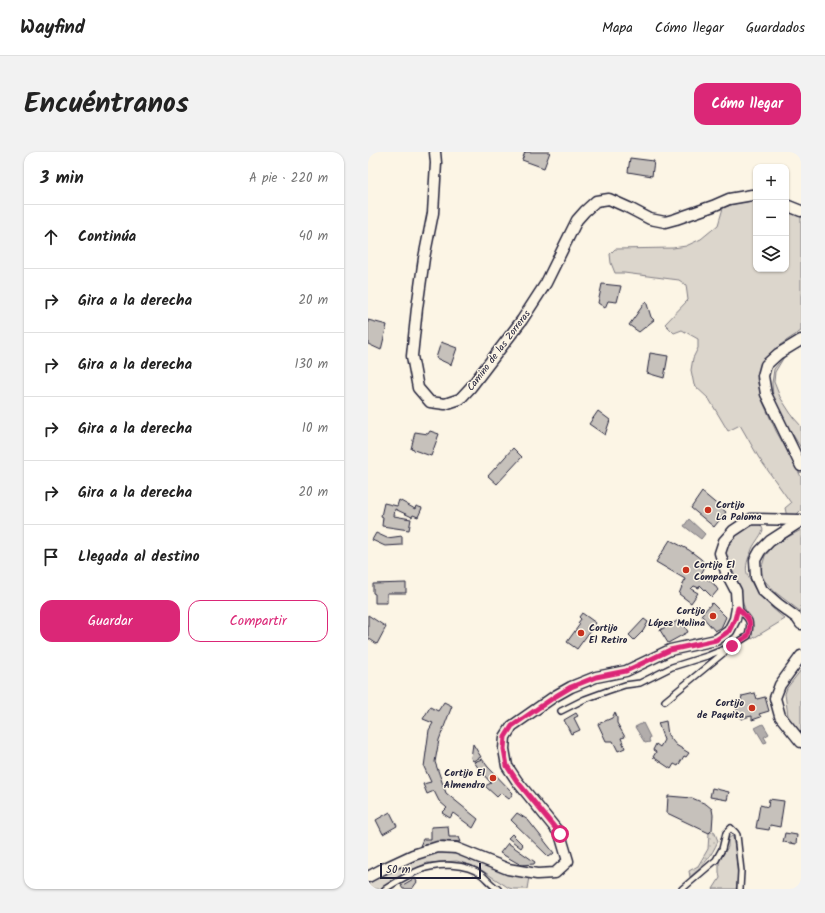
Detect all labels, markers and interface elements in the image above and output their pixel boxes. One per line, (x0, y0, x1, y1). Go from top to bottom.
text: Wayfind (20, 13, 85, 43)
text: Mapa (602, 17, 633, 39)
text: Cómo llegar (655, 17, 724, 39)
text: Guardados (746, 17, 805, 39)
text: Encuéntranos (24, 82, 189, 127)
button: Cómo llegar (694, 83, 801, 125)
map controls (753, 164, 789, 272)
button: + (753, 164, 789, 200)
text: 3 min (40, 165, 84, 192)
text: A pie · 220 m (249, 168, 328, 189)
button: − (753, 200, 789, 236)
text: Continúa (78, 225, 136, 249)
icon: ahead (40, 226, 62, 248)
text: 40 m (299, 226, 328, 247)
button: layers (753, 236, 789, 272)
text: Gira a la derecha (78, 289, 192, 313)
icon: right (40, 290, 62, 312)
text: 20 m (298, 290, 328, 311)
street label: Camino de las Zorreras (463, 306, 535, 395)
text: Gira a la derecha (78, 353, 192, 377)
icon: right (40, 354, 62, 376)
text: 130 m (294, 354, 328, 375)
text: Gira a la derecha (78, 417, 192, 441)
icon: right (40, 418, 62, 440)
text: 10 m (302, 418, 328, 439)
text: Gira a la derecha (78, 481, 192, 505)
icon: right (40, 482, 62, 504)
text: 20 m (298, 482, 328, 503)
place label: Cortijo La Paloma (716, 497, 762, 525)
marker: Cortijo La Paloma (703, 505, 713, 515)
text: Llegada al destino (78, 545, 200, 569)
icon: arrive (40, 546, 62, 568)
place label: Cortijo El Compadre (694, 557, 737, 585)
marker: Cortijo El Compadre (681, 565, 691, 575)
button: Guardar (40, 600, 180, 642)
button: Compartir (188, 600, 328, 642)
place label: Cortijo López Molina (648, 603, 705, 631)
marker: Cortijo López Molina (708, 611, 718, 621)
place label: Cortijo El Retiro (589, 620, 628, 648)
marker: Cortijo El Retiro (576, 628, 586, 638)
route end (723, 637, 741, 655)
place label: Cortijo de Paquita (697, 695, 744, 723)
marker: Cortijo de Paquita (747, 703, 757, 713)
place label: Cortijo El Almendro (444, 765, 485, 793)
marker: Cortijo El Almendro (488, 773, 498, 783)
route start (551, 825, 569, 843)
scale bar (380, 861, 481, 880)
text: 50 m (386, 861, 411, 879)

